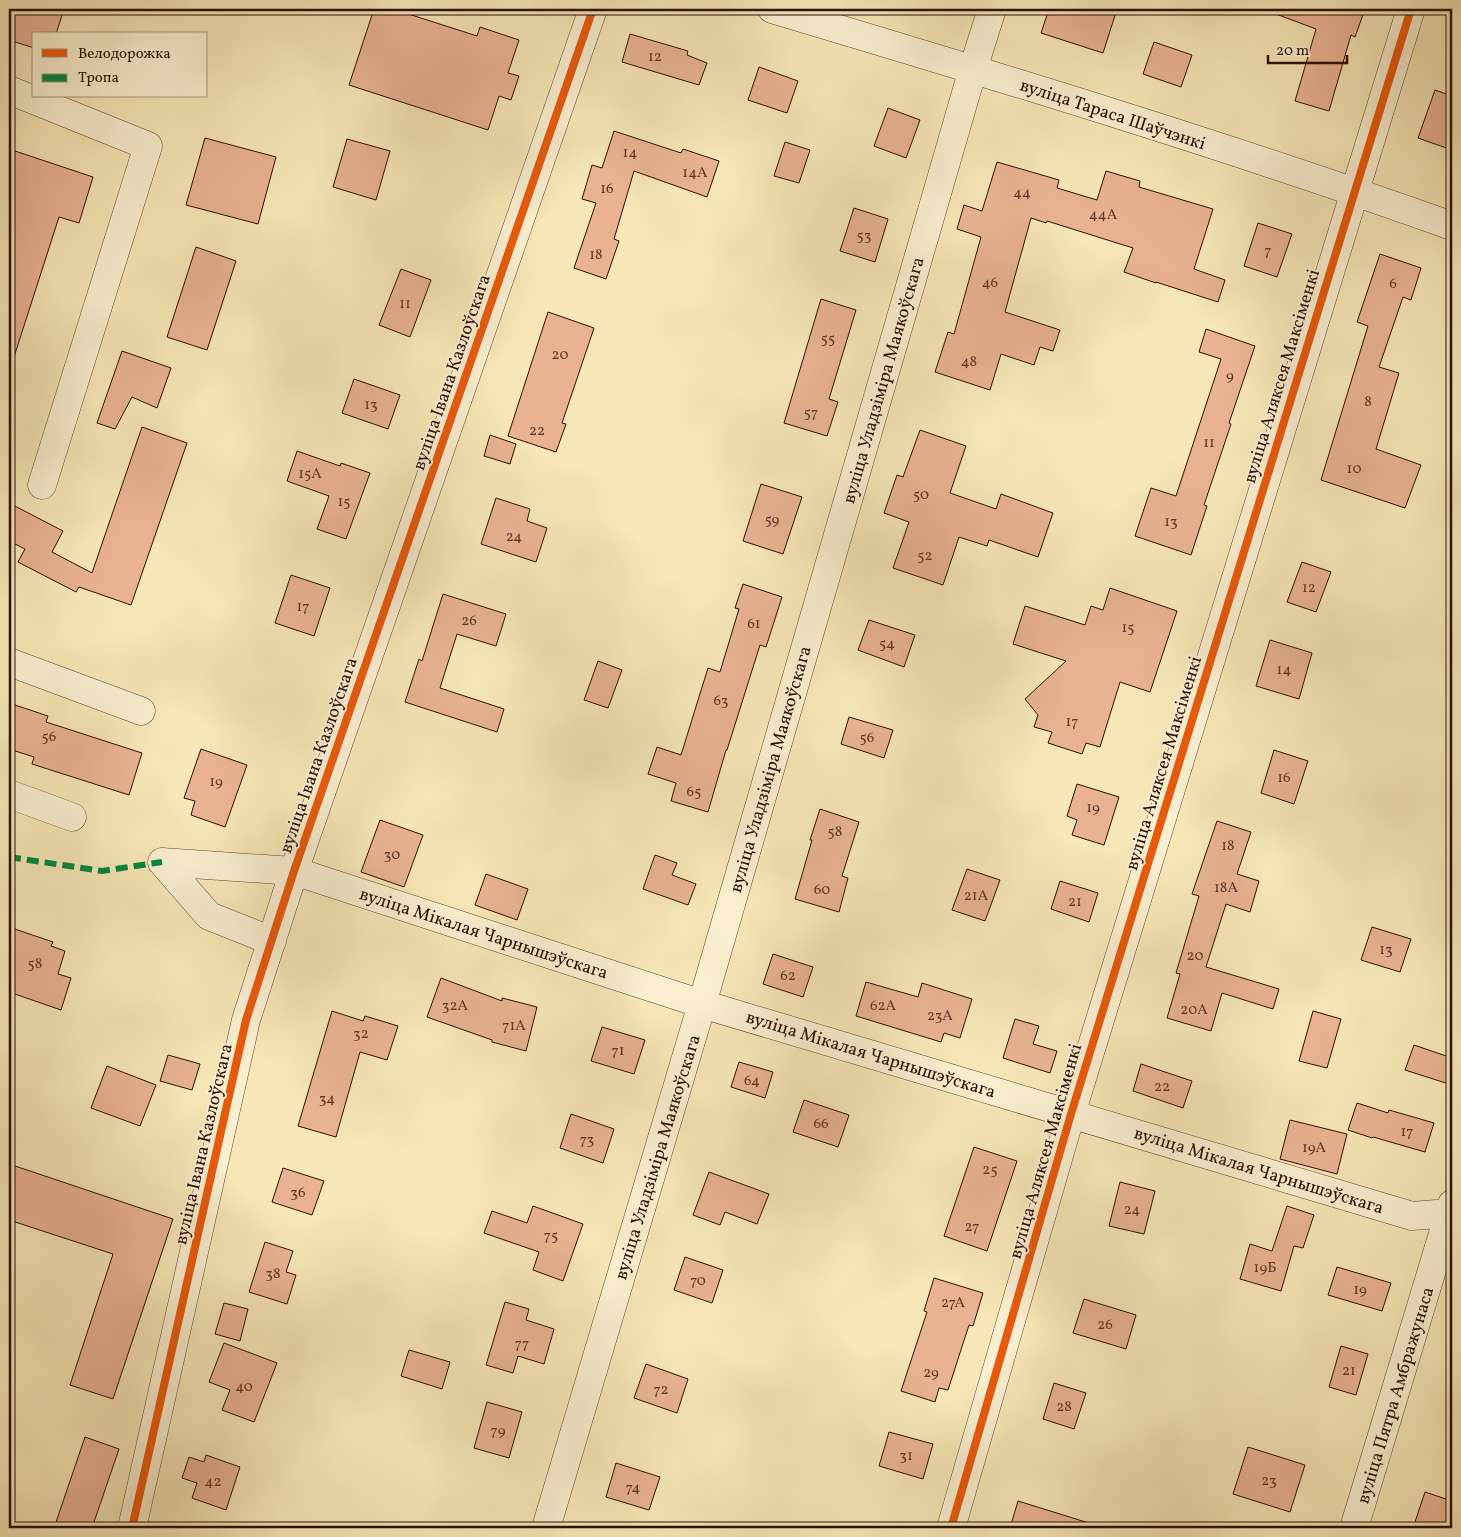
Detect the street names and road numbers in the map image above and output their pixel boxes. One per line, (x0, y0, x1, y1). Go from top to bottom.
street label: вуліца Тараса Шаўчэнкі (1017, 74, 1209, 157)
street label: вуліца Уладзіміра Маякоўскага (837, 254, 932, 507)
street label: вуліца Аляксея Максіменкі (1238, 266, 1327, 487)
street label: вуліца Івана Казлоўскага (407, 271, 498, 474)
street label: вуліца Уладзіміра Маякоўскага (724, 643, 819, 896)
street label: вуліца Аляксея Максіменкі (1120, 653, 1209, 874)
street label: вуліца Івана Казлоўскага (274, 654, 365, 857)
street label: вуліца Мікалая Чарнышэўскага (356, 882, 611, 987)
street label: вуліца Мікалая Чарнышэўскага (743, 1005, 999, 1105)
street label: вуліца Уладзіміра Маякоўскага (609, 1032, 708, 1283)
street label: вуліца Івана Казлоўскага (169, 1041, 240, 1247)
street label: вуліца Аляксея Максіменкі (1004, 1041, 1089, 1262)
street label: вуліца Мікалая Чарнышэўскага (1131, 1121, 1387, 1221)
street label: вуліца Пятра Амбражунаса (1351, 1284, 1441, 1507)

